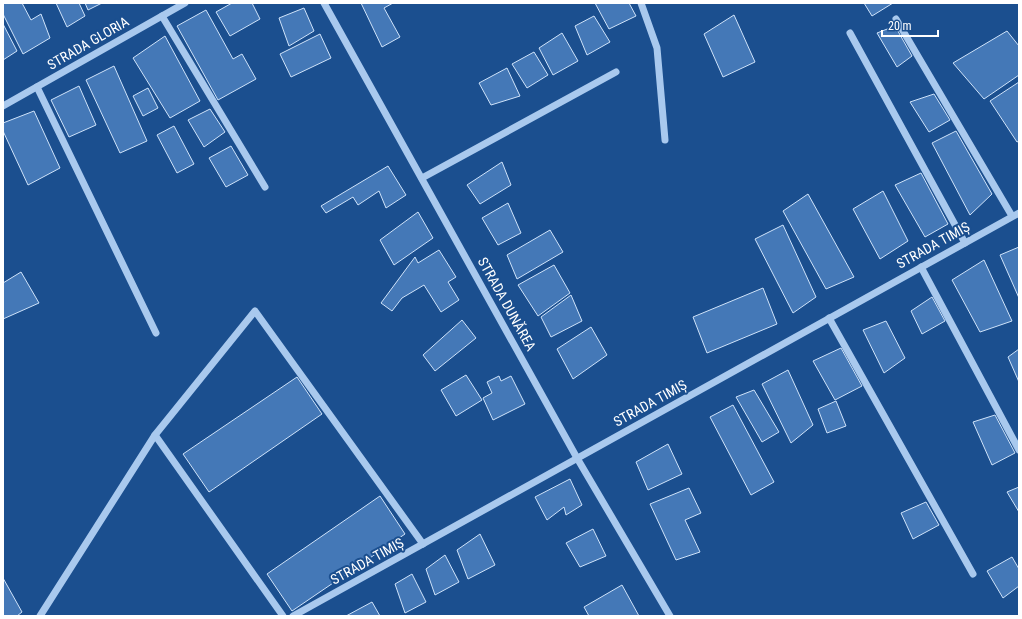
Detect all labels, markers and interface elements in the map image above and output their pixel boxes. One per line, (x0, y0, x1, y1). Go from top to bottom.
scale bar (882, 12, 938, 38)
street label: STRADA GLORIA (45, 13, 131, 73)
text: 20 m (888, 19, 912, 33)
street label: STRADA TIMIȘ (894, 218, 973, 273)
street label: STRADA DUNĂREA (475, 254, 539, 354)
street label: STRADA TIMIȘ (611, 376, 690, 431)
street label: STRADA TIMIȘ (328, 534, 407, 589)

